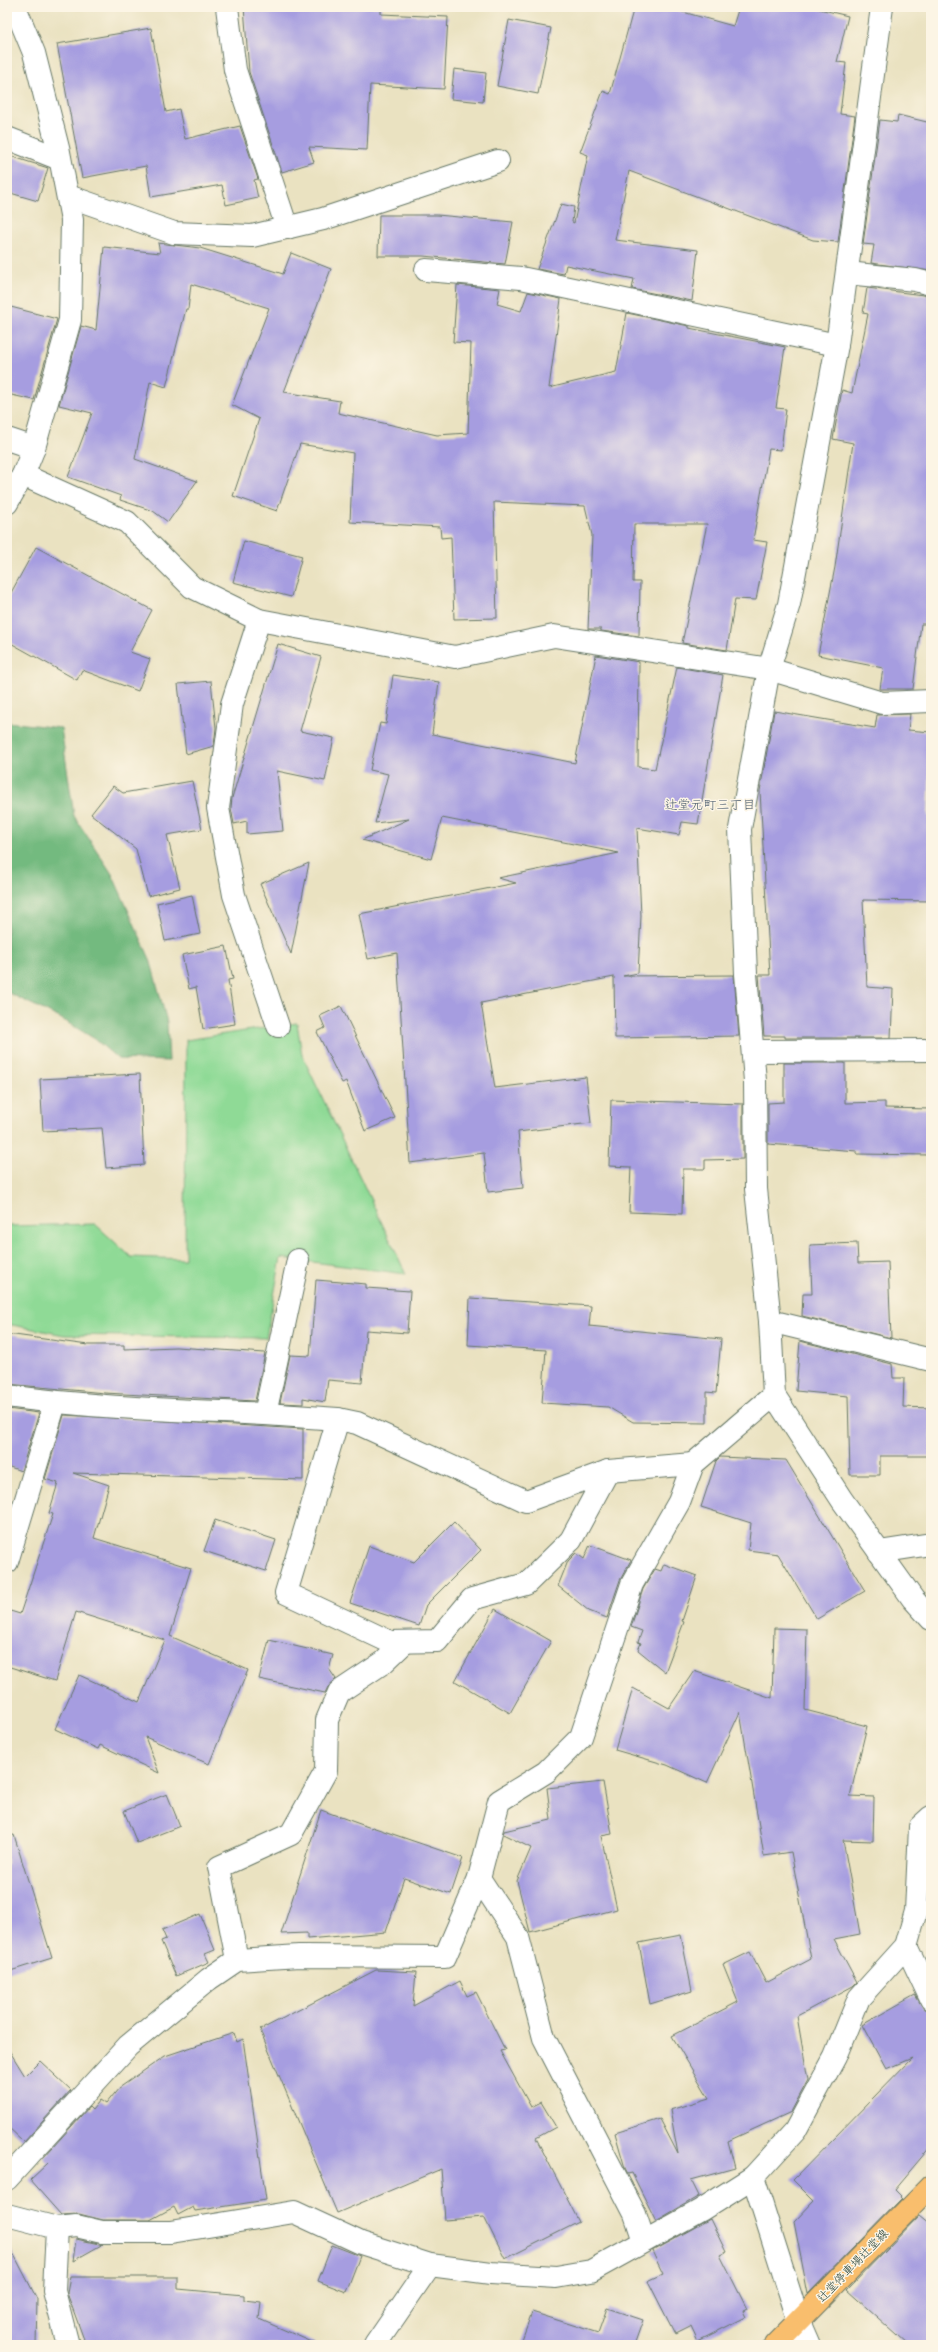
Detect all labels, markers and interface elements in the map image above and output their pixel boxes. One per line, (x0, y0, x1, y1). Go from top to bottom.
district label: 辻堂元町三丁目 (664, 795, 756, 816)
street label: 辻堂停車場辻堂線 (813, 2225, 893, 2307)

